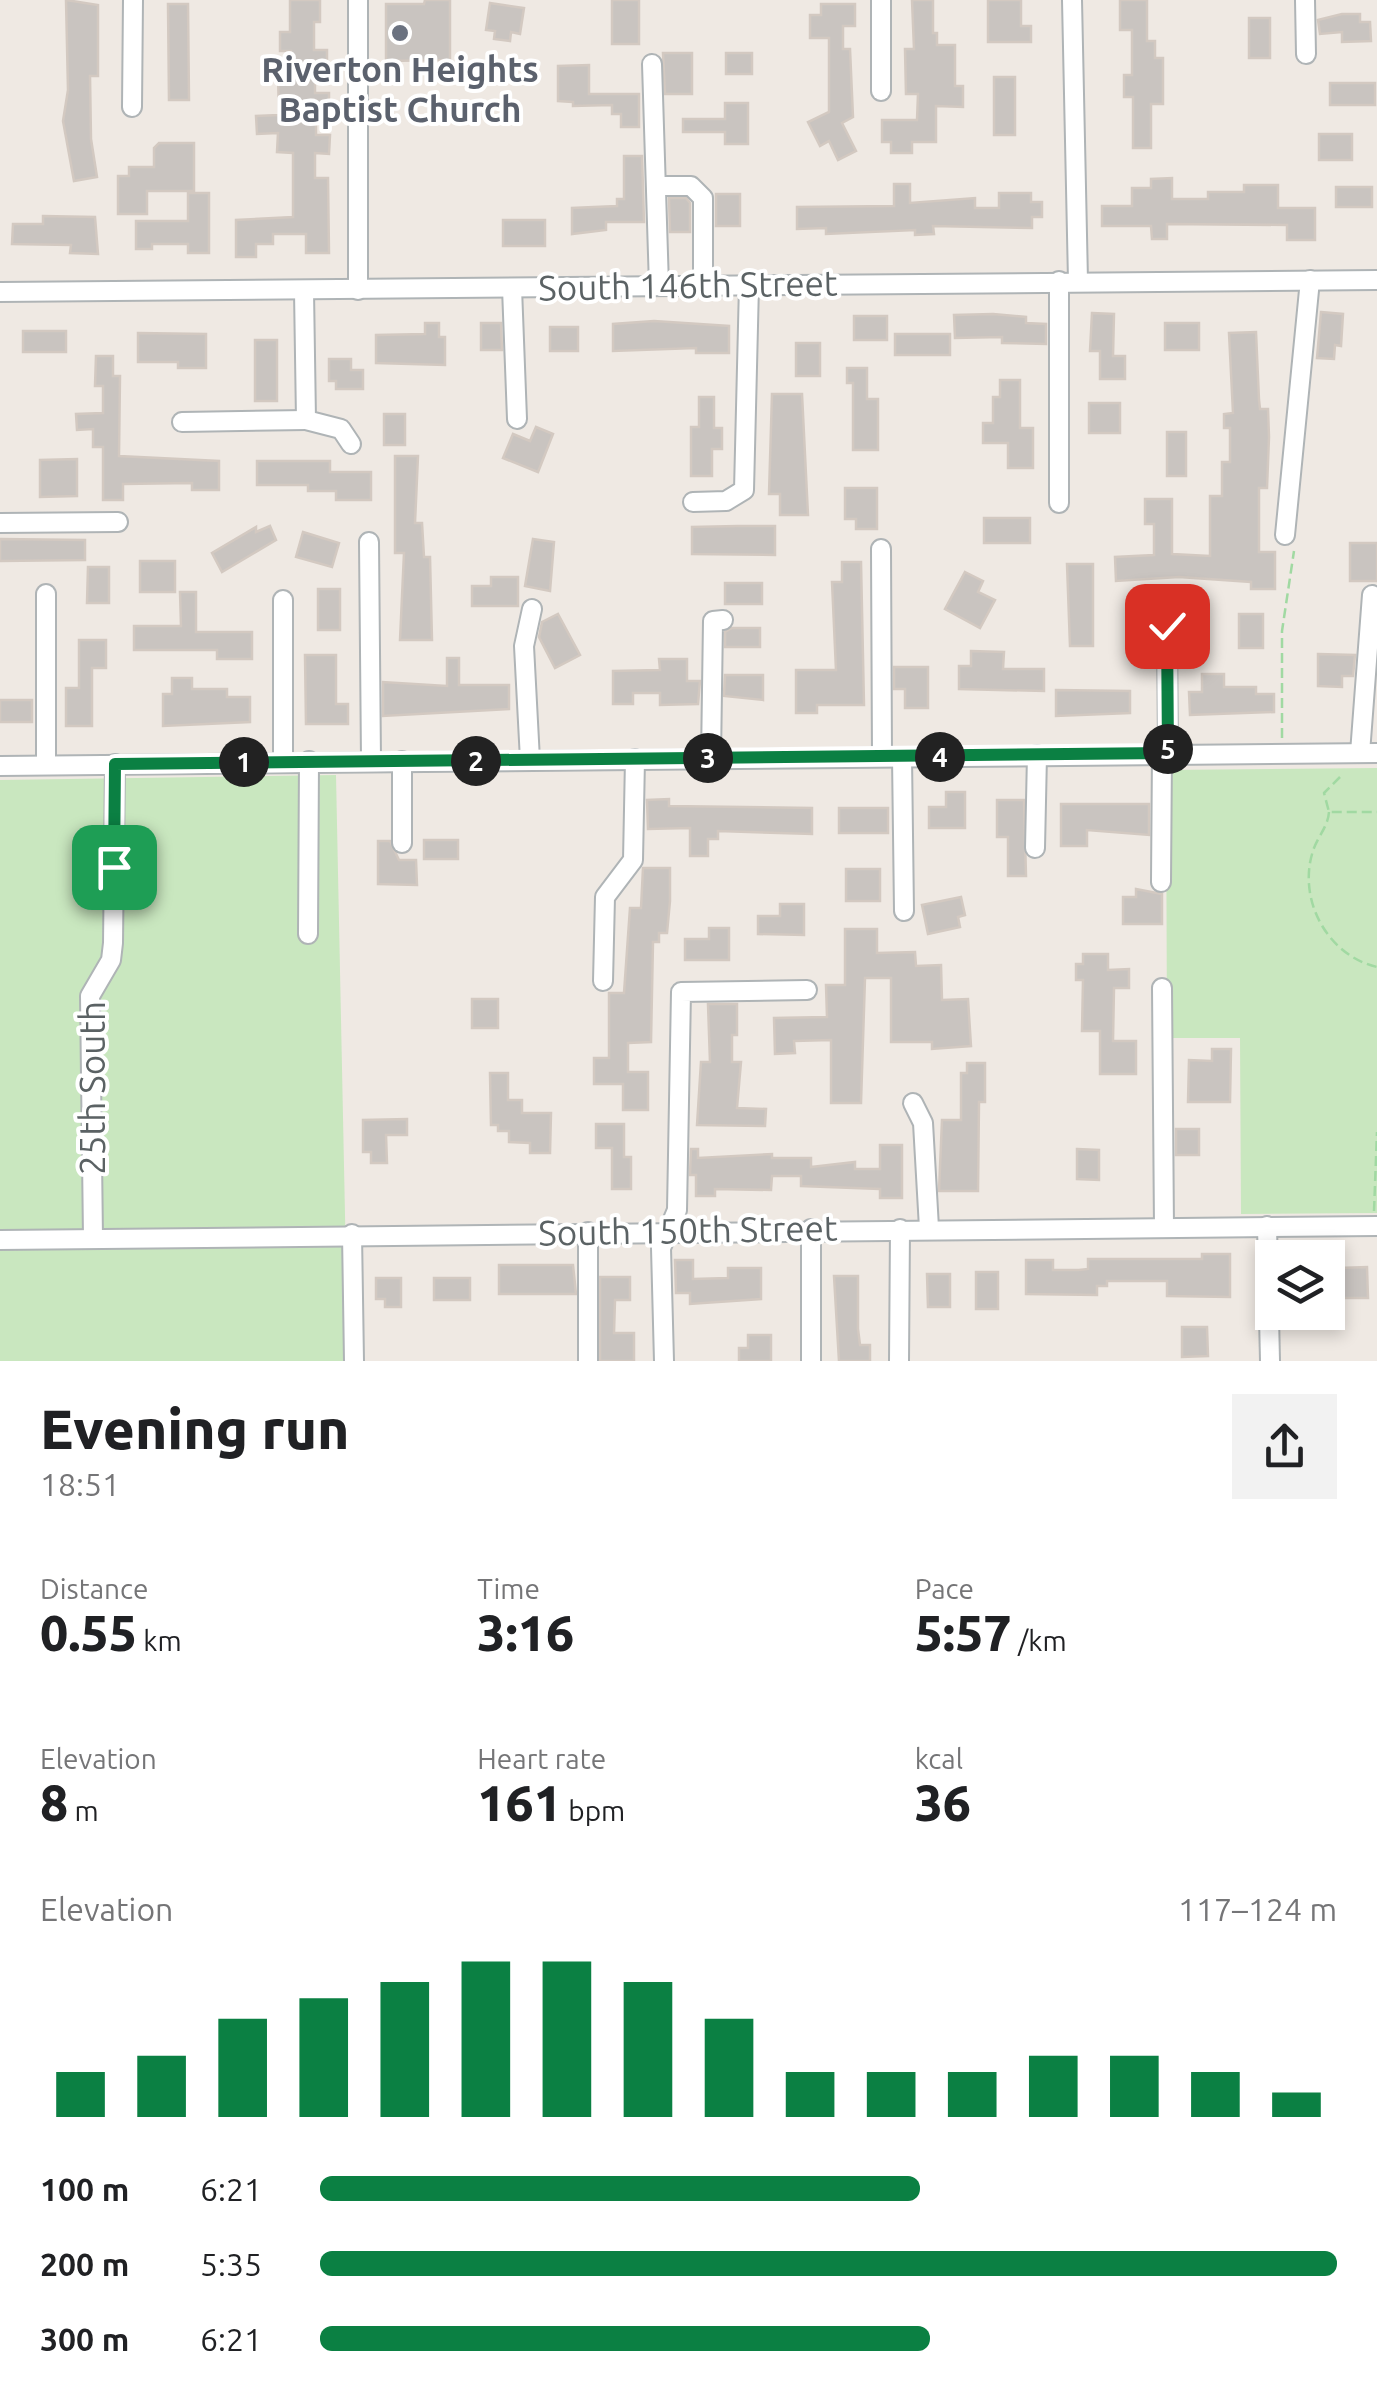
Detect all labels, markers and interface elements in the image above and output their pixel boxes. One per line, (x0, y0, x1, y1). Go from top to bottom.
marker: Riverton Heights Baptist Church (389, 22, 411, 44)
place label: Riverton Heights Baptist Church (261, 49, 539, 129)
street label: South 146th Street (538, 262, 838, 308)
pin (1125, 584, 1210, 669)
icon: check (1140, 599, 1195, 654)
pin: 5 (1143, 724, 1193, 774)
pin: 4 (915, 732, 965, 782)
pin: 3 (683, 733, 733, 783)
text: 5 (1160, 733, 1176, 764)
pin: 2 (451, 736, 501, 786)
pin: 1 (219, 737, 269, 787)
text: 4 (932, 741, 948, 772)
text: 3 (700, 742, 716, 773)
text: 2 (468, 745, 484, 776)
text: 1 (236, 746, 252, 777)
pin (72, 825, 157, 910)
icon: arrive (87, 840, 142, 895)
street label: 25th South (72, 1001, 112, 1175)
street label: South 150th Street (538, 1207, 838, 1253)
map controls (1255, 1240, 1345, 1330)
button: layers (1255, 1240, 1345, 1330)
button: share (1232, 1394, 1337, 1499)
text: Evening run (40, 1398, 350, 1459)
text: 18:51 (40, 1466, 120, 1502)
text: Distance (40, 1573, 148, 1604)
text: Time (477, 1573, 540, 1604)
text: Pace (915, 1573, 974, 1604)
text: 0.55 (40, 1604, 137, 1660)
text: 3:16 (477, 1604, 574, 1660)
text: 5:57 (915, 1604, 1012, 1660)
text: km (137, 1625, 182, 1656)
text: /km (1012, 1625, 1067, 1656)
text: Elevation (40, 1743, 157, 1774)
text: Heart rate (477, 1743, 606, 1774)
text: kcal (915, 1743, 963, 1774)
text: 8 (40, 1774, 68, 1830)
text: 161 (477, 1774, 562, 1830)
text: 36 (915, 1774, 971, 1830)
text: m (68, 1795, 99, 1826)
text: bpm (562, 1795, 625, 1826)
text: Elevation (40, 1891, 173, 1927)
text: 117–124 m (1178, 1891, 1337, 1927)
text: 100 m (40, 2171, 129, 2207)
text: 6:21 (200, 2171, 262, 2207)
text: 200 m (40, 2246, 129, 2282)
text: 5:35 (200, 2246, 262, 2282)
text: 300 m (40, 2321, 129, 2357)
text: 6:21 (200, 2321, 262, 2357)

